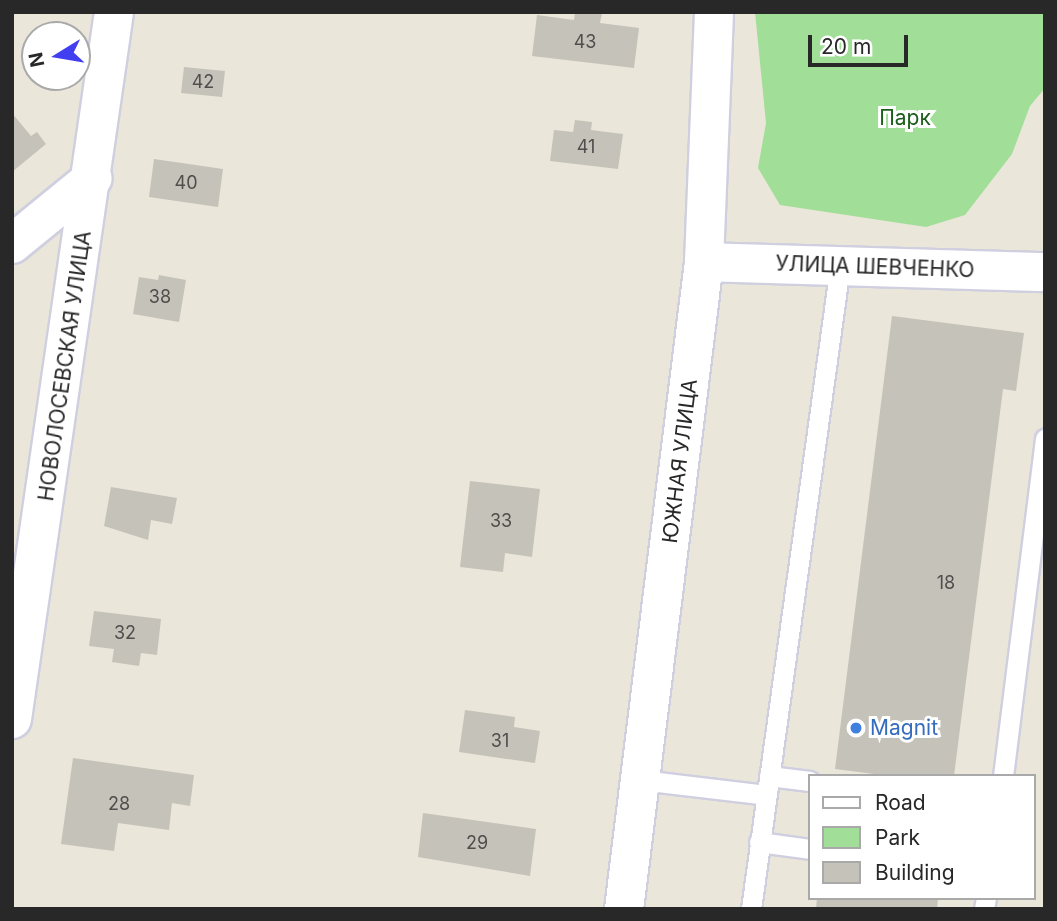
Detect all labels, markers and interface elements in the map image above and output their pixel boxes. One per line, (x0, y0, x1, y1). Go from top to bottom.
north arrow (21, 21, 91, 91)
scale bar (812, 21, 912, 65)
house number: 43 (574, 31, 596, 53)
text: 20 m (821, 34, 871, 59)
text: N (24, 50, 50, 69)
house number: 42 (192, 71, 214, 93)
park label: Парк (879, 105, 931, 131)
house number: 41 (577, 136, 595, 158)
house number: 40 (175, 172, 197, 194)
street label: НОВОЛОСЕВСКАЯ УЛИЦА (34, 229, 96, 503)
street label: УЛИЦА ШЕВЧЕНКО (775, 251, 975, 283)
house number: 38 (149, 286, 171, 308)
street label: ЮЖНАЯ УЛИЦА (657, 377, 703, 545)
house number: 33 (490, 510, 512, 532)
house number: 18 (937, 572, 955, 594)
house number: 32 (114, 622, 136, 644)
place label: Magnit (870, 715, 938, 741)
marker: Magnit (848, 720, 864, 736)
house number: 31 (491, 730, 509, 752)
legend (808, 774, 1036, 900)
text: Road (875, 790, 926, 815)
house number: 28 (108, 793, 130, 815)
text: Park (875, 825, 920, 850)
house number: 29 (466, 832, 488, 854)
text: Building (875, 860, 955, 885)

